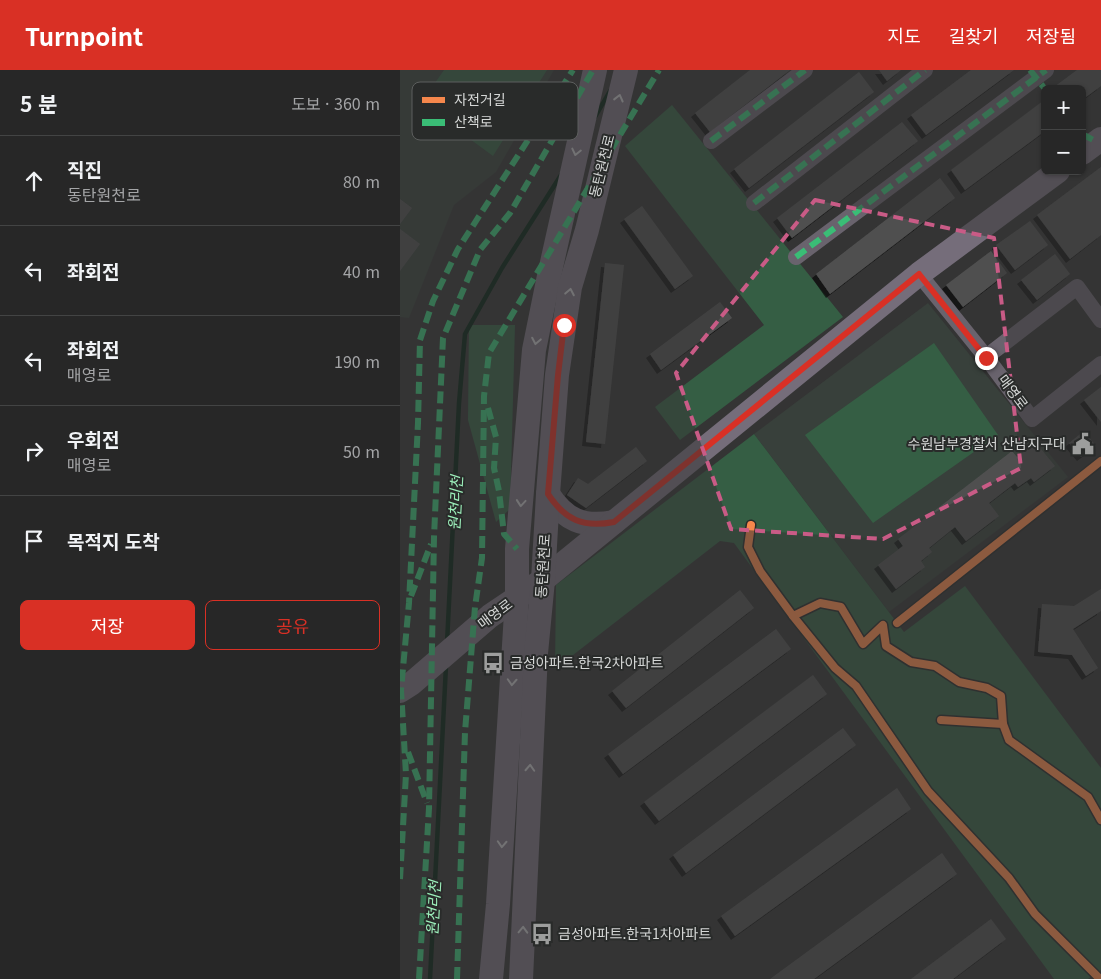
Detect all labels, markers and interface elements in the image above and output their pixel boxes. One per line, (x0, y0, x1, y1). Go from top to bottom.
text: Turnpoint (25, 18, 143, 53)
text: 지도 (888, 22, 921, 48)
text: 길찾기 (949, 22, 998, 48)
text: 저장됨 (1026, 22, 1076, 48)
legend (412, 82, 578, 140)
map controls (1041, 85, 1086, 175)
button: + (1041, 85, 1086, 130)
text: 5 분 (20, 88, 58, 118)
text: 자전거길 (454, 89, 506, 109)
text: 도보 · 360 m (291, 91, 380, 115)
one-way arrow (613, 93, 624, 102)
text: 산책로 (454, 111, 493, 131)
button: − (1041, 130, 1086, 175)
street label: 동탄원천로 (584, 132, 619, 199)
one-way arrow (571, 147, 582, 156)
text: 직진 (67, 155, 102, 182)
icon: ahead (20, 167, 48, 195)
text: 80 m (343, 169, 380, 193)
text: 동탄원천로 (67, 182, 141, 206)
icon: left (20, 257, 48, 285)
text: 좌회전 (67, 257, 119, 284)
text: 40 m (343, 259, 380, 283)
one-way arrow (564, 288, 574, 297)
route start (553, 314, 576, 337)
text: 좌회전 (67, 335, 119, 362)
one-way arrow (531, 336, 541, 345)
icon: left (20, 347, 48, 375)
route end (975, 347, 998, 370)
text: 190 m (334, 349, 380, 373)
text: 매영로 (67, 362, 111, 386)
street label: 매영로 (994, 370, 1033, 413)
text: 우회전 (67, 425, 119, 452)
public building icon: 수원남부경찰서 산남지구대 (1070, 431, 1096, 457)
place label: 수원남부경찰서 산남지구대 (908, 433, 1066, 453)
icon: right (20, 437, 48, 465)
text: 50 m (343, 439, 380, 463)
text: 매영로 (67, 452, 111, 476)
water label: 원천리천 (443, 473, 467, 531)
one-way arrow (515, 499, 526, 507)
icon: arrive (20, 527, 48, 555)
text: 목적지 도착 (67, 527, 160, 554)
street label: 동탄원천로 (530, 533, 554, 599)
street label: 매영로 (473, 594, 516, 633)
button: 저장 (20, 600, 195, 650)
button: 공유 (205, 600, 380, 650)
bus stop icon: 금성아파트.한국2차아파트 (480, 650, 506, 676)
place label: 금성아파트.한국2차아파트 (510, 652, 663, 672)
one-way arrow (506, 678, 517, 686)
one-way arrow (525, 764, 535, 772)
one-way arrow (496, 841, 507, 849)
water label: 원천리천 (421, 878, 445, 936)
bus stop icon: 금성아파트.한국1차아파트 (529, 921, 555, 947)
place label: 금성아파트.한국1차아파트 (558, 923, 711, 943)
one-way arrow (518, 926, 528, 934)

